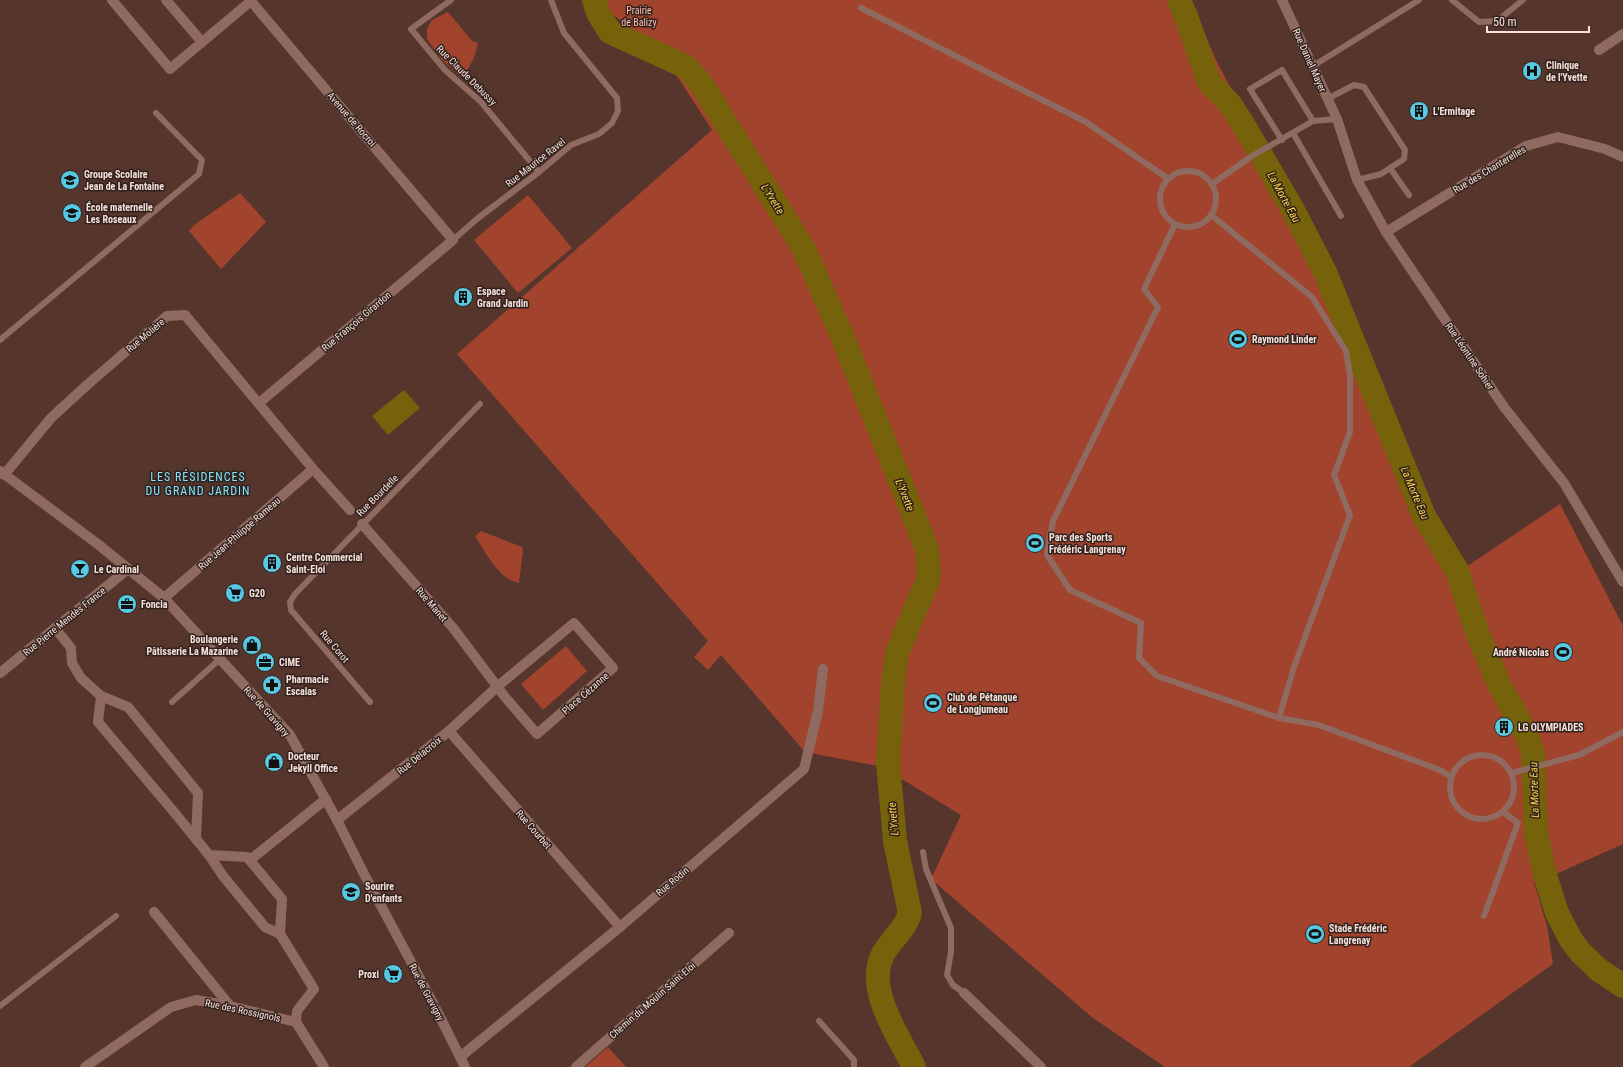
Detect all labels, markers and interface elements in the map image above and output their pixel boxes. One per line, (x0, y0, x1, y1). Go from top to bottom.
park label: Prairie de Balizy (621, 5, 657, 28)
scale bar (1487, 8, 1589, 34)
text: 50 m (1493, 15, 1517, 29)
street label: Rue Daniel Mayer (1291, 27, 1328, 94)
street label: Rue Claude Debussy (434, 43, 499, 108)
hospital icon: Clinique de l'Yvette (1521, 60, 1543, 82)
place label: Clinique de l'Yvette (1546, 60, 1588, 83)
street label: Avenue de Rocroi (325, 90, 378, 149)
building icon: L'Ermitage (1408, 100, 1430, 122)
place label: L'Ermitage (1433, 106, 1475, 117)
street label: Rue Maurice Ravel (503, 136, 567, 189)
street label: Rue des Chanterelles (1451, 143, 1528, 195)
school or university icon: Groupe Scolaire Jean de La Fontaine (59, 169, 81, 191)
place label: Groupe Scolaire Jean de La Fontaine (84, 169, 164, 192)
water label: La Morte Eau (1264, 170, 1303, 225)
water label: L'Yvette (758, 182, 787, 217)
place label: École maternelle Les Roseaux (86, 201, 153, 225)
school or university icon: École maternelle Les Roseaux (61, 202, 83, 224)
building icon: Espace Grand Jardin (452, 286, 474, 308)
place label: Espace Grand Jardin (477, 286, 528, 309)
street label: Rue François Girardon (320, 289, 393, 353)
street label: Rue Molière (124, 316, 167, 355)
street label: Rue Léontine Sohier (1443, 321, 1496, 392)
sports icon: Raymond Linder (1227, 328, 1249, 350)
place label: Raymond Linder (1252, 334, 1317, 345)
water label: La Morte Eau (1398, 465, 1431, 521)
district label: LES RÉSIDENCES DU GRAND JARDIN (145, 469, 251, 498)
street label: Rue Bourdelle (354, 472, 401, 518)
water label: L'Yvette (892, 477, 917, 513)
street label: Rue Jean-Philippe Rameau (196, 495, 283, 572)
sports icon: Parc des Sports Frédéric Langrenay (1024, 532, 1046, 554)
place label: Parc des Sports Frédéric Langrenay (1049, 532, 1126, 555)
building icon: Centre Commercial Saint-Eloi (261, 552, 283, 574)
place label: Centre Commercial Saint-Eloi (286, 552, 363, 575)
bar icon: Le Cardinal (69, 558, 91, 580)
place label: Le Cardinal (94, 564, 139, 575)
supermarket icon: G20 (224, 582, 246, 604)
street label: Rue Pierre Mendès France (21, 585, 108, 658)
street label: Rue Manet (414, 585, 450, 624)
place label: G20 (249, 588, 265, 599)
office icon: Foncia (116, 593, 138, 615)
place label: Foncia (141, 599, 168, 610)
street label: Rue Corot (318, 628, 351, 665)
place label: Boulangerie Pâtisserie La Mazarine (146, 634, 238, 657)
shop icon: Boulangerie Pâtisserie La Mazarine (241, 634, 263, 656)
sports icon: André Nicolas (1552, 641, 1574, 663)
place label: André Nicolas (1493, 647, 1549, 658)
office icon: CIME (254, 651, 276, 673)
place label: CIME (279, 657, 300, 668)
street label: Place Cézanne (560, 670, 611, 717)
pharmacy icon: Pharmacie Escalas (261, 674, 283, 696)
place label: Pharmacie Escalas (286, 674, 329, 697)
street label: Rue de Gravigny (241, 684, 292, 738)
sports icon: Club de Pétanque de Longjumeau (922, 692, 944, 714)
place label: Club de Pétanque de Longjumeau (947, 692, 1017, 715)
building icon: LG OLYMPIADES (1493, 716, 1515, 738)
place label: LG OLYMPIADES (1518, 722, 1584, 733)
street label: Rue Delacroix (395, 734, 444, 777)
shop icon: Docteur Jekyll Office (263, 751, 285, 773)
place label: Docteur Jekyll Office (288, 751, 338, 774)
water label: La Morte Eau (1527, 762, 1542, 818)
water label: L'Yvette (886, 802, 901, 836)
street label: Rue Courbet (514, 808, 554, 851)
street label: Rue Rodin (654, 864, 691, 898)
school or university icon: Sourire D'enfants (340, 881, 362, 903)
place label: Sourire D'enfants (365, 881, 403, 904)
sports icon: Stade Frédéric Langrenay (1304, 923, 1326, 945)
place label: Stade Frédéric Langrenay (1329, 923, 1387, 946)
street label: Chemin du Moulin Saint-Eloi (607, 960, 698, 1041)
street label: Rue de Gravigny (407, 962, 446, 1023)
supermarket icon: Proxi (382, 963, 404, 985)
place label: Proxi (358, 969, 379, 980)
street label: Rue des Rossignols (204, 997, 282, 1024)

